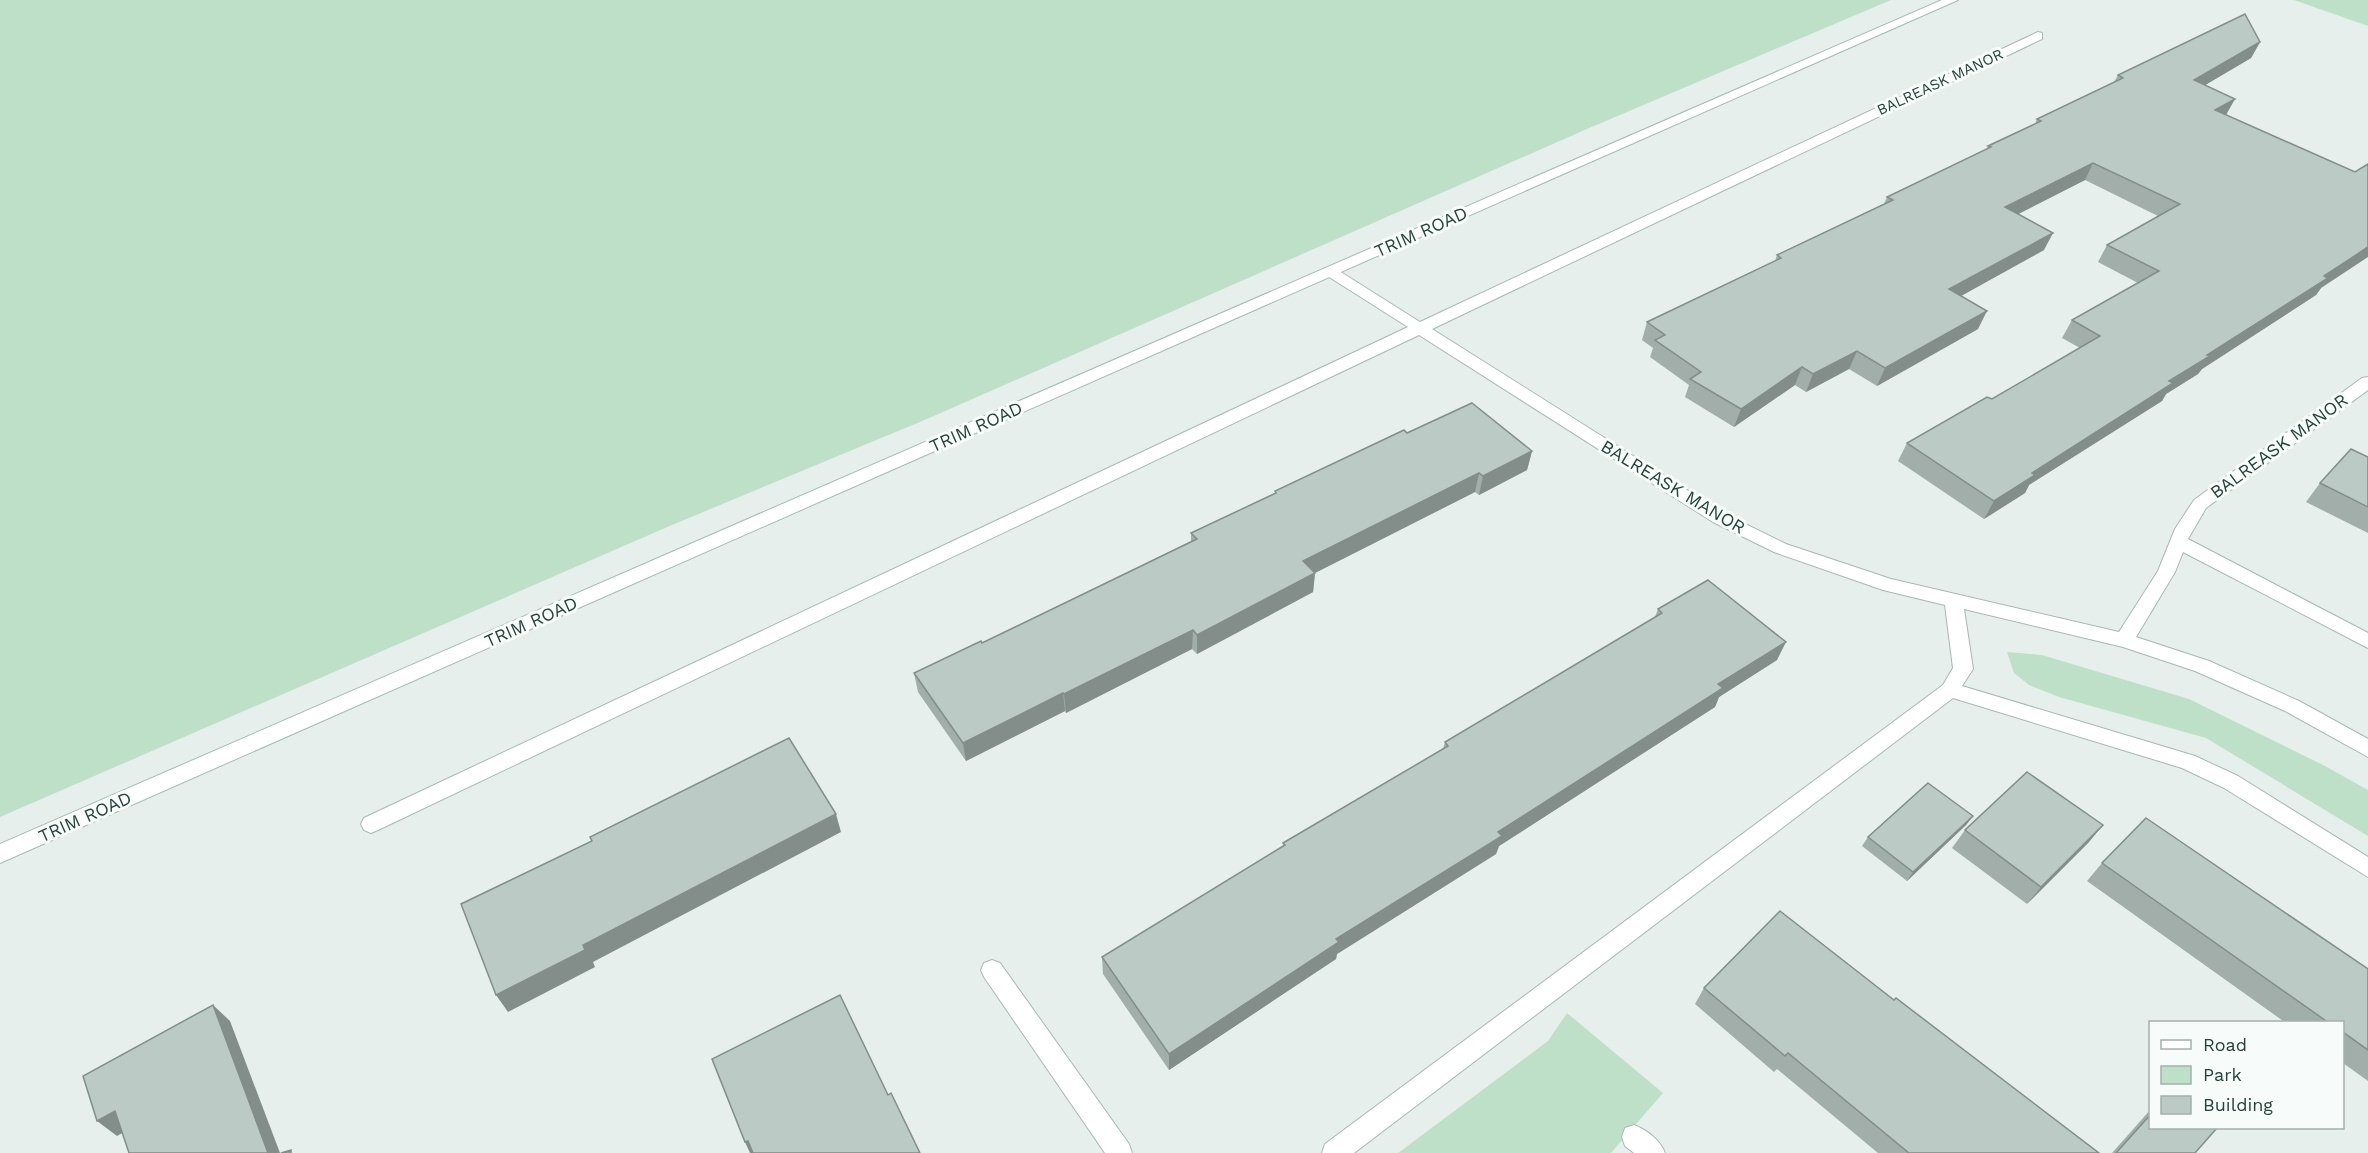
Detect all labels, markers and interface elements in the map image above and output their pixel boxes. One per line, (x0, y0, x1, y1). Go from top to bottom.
street label: BALREASK MANOR (1874, 45, 2006, 119)
street label: TRIM ROAD (1371, 202, 1471, 261)
street label: BALREASK MANOR (2206, 389, 2351, 502)
street label: TRIM ROAD (926, 397, 1026, 456)
street label: BALREASK MANOR (1597, 435, 1749, 538)
street label: TRIM ROAD (481, 592, 581, 651)
street label: TRIM ROAD (35, 787, 135, 846)
legend (2149, 1021, 2344, 1129)
text: Road (2203, 1034, 2247, 1055)
text: Park (2203, 1064, 2242, 1085)
text: Building (2203, 1094, 2273, 1115)

